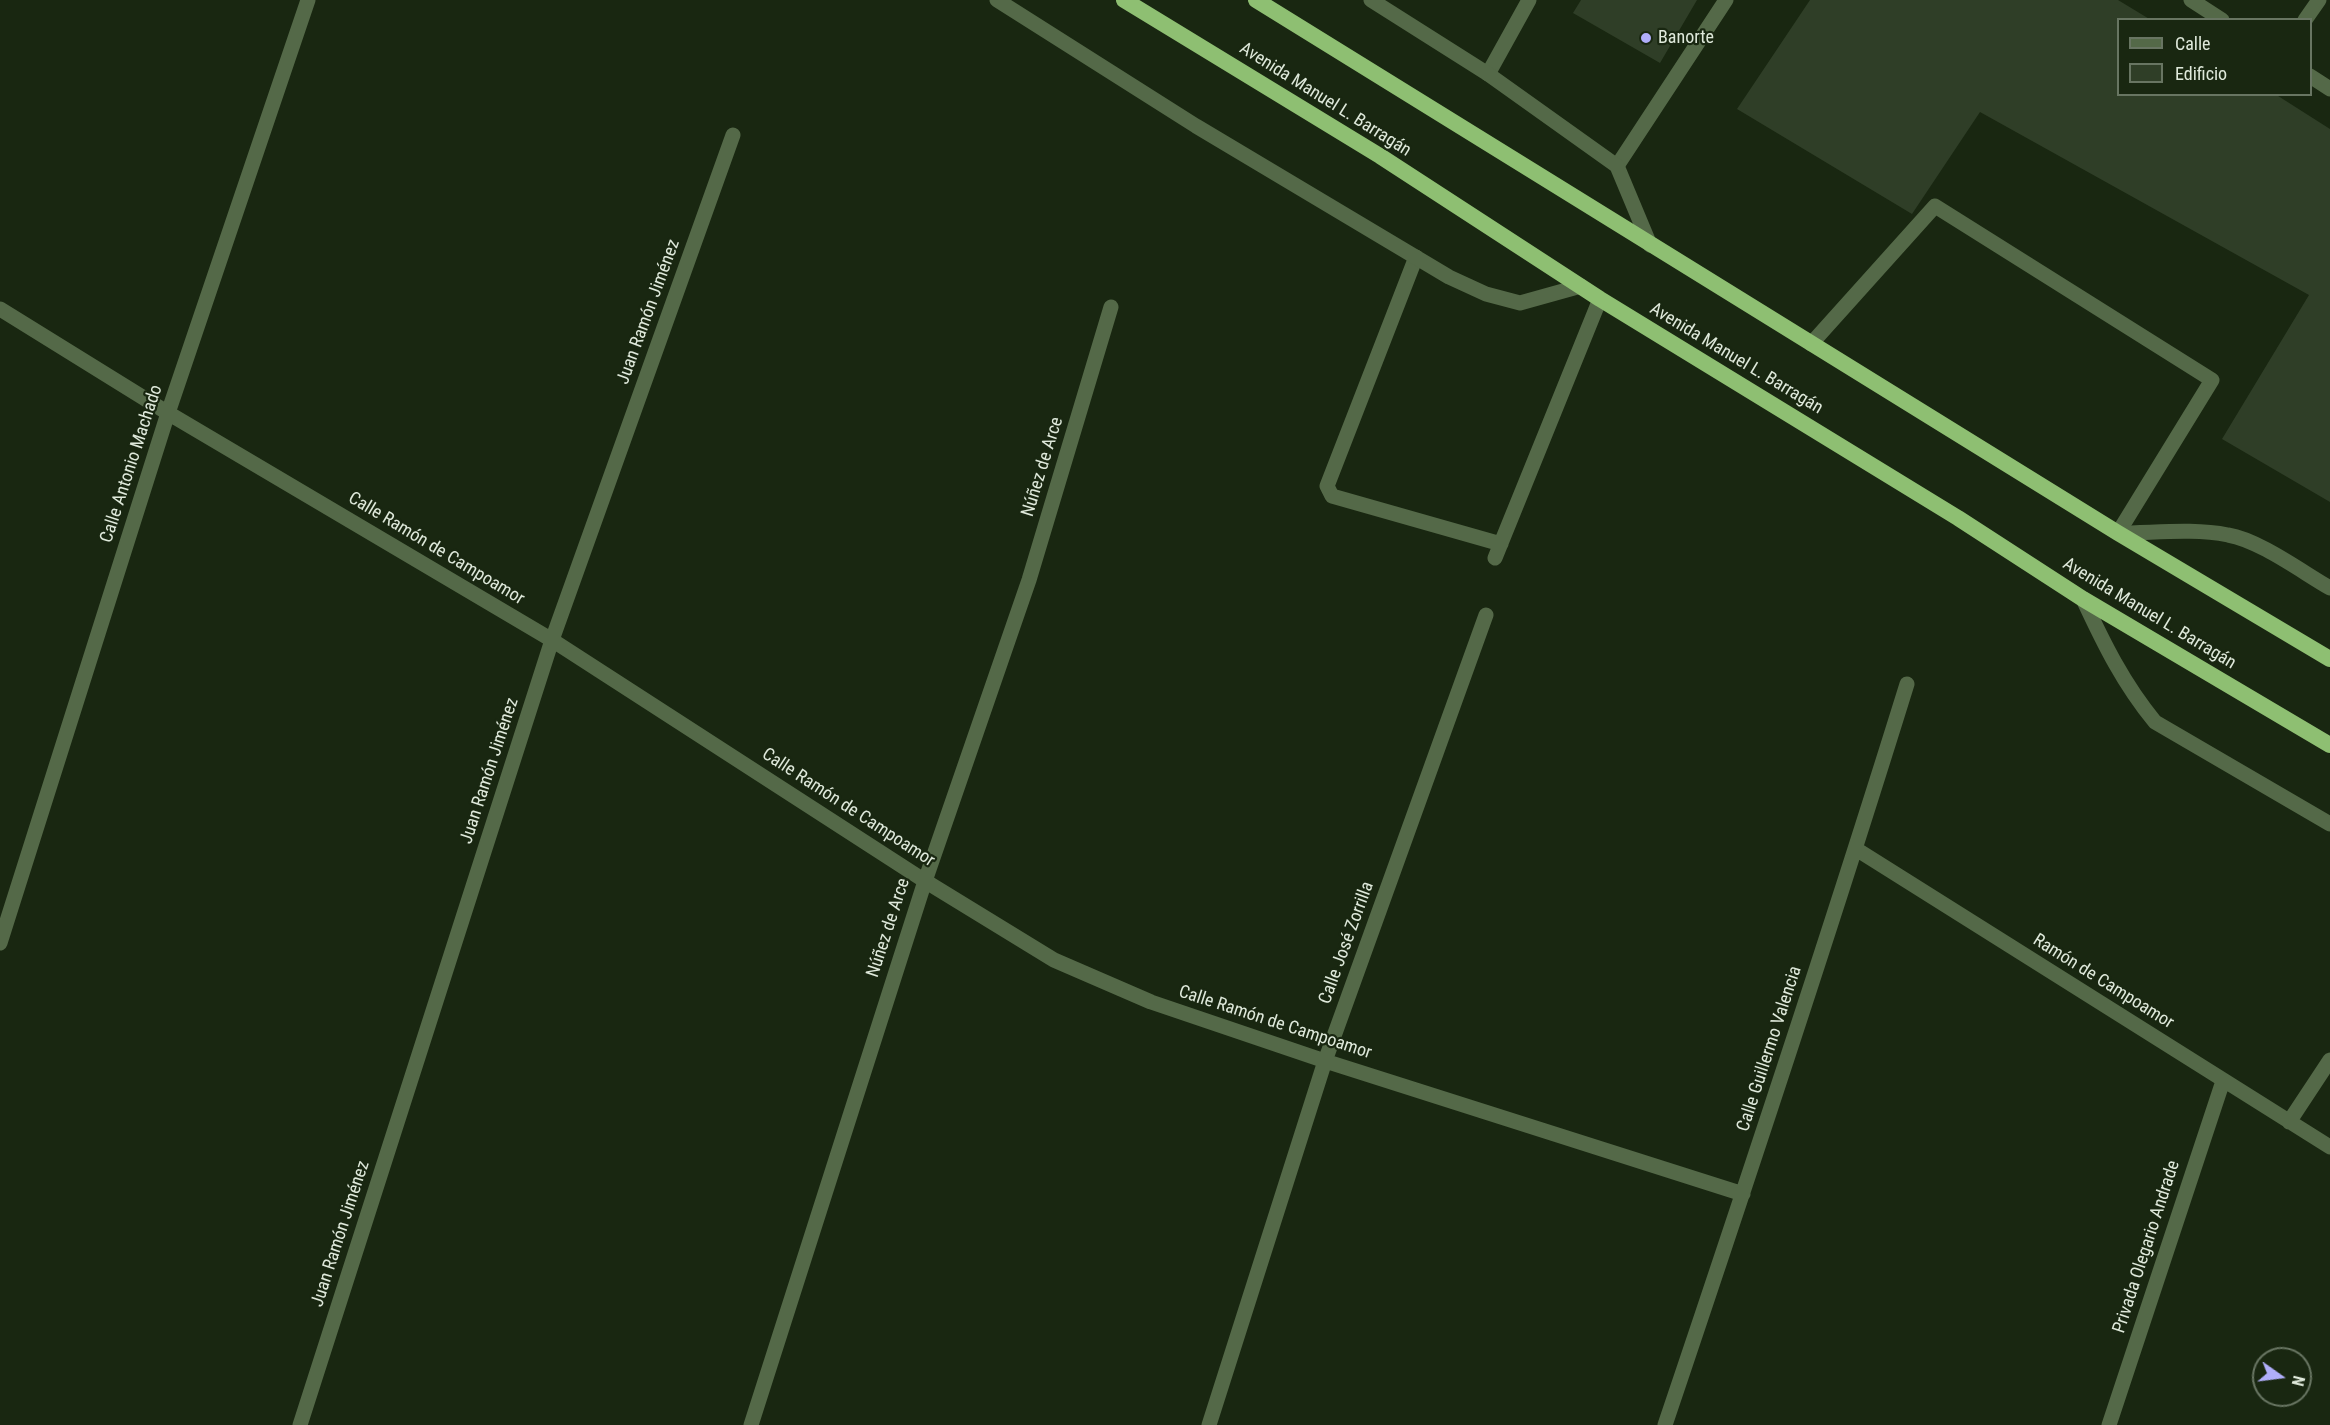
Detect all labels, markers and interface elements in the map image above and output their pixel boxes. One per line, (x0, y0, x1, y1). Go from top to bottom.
legend (2117, 18, 2312, 96)
place label: Banorte (1658, 27, 1714, 49)
marker: Banorte (1639, 31, 1653, 45)
text: Calle (2175, 33, 2211, 54)
street label: Avenida Manuel L. Barragán (1235, 38, 1415, 162)
text: Edificio (2175, 63, 2227, 84)
street label: Juan Ramón Jiménez (613, 237, 685, 387)
street label: Avenida Manuel L. Barragán (1646, 299, 1826, 419)
street label: Calle Antonio Machado (96, 382, 168, 546)
street label: Núñez de Arce (1018, 415, 1068, 519)
street label: Calle Ramón de Campoamor (344, 488, 528, 610)
street label: Avenida Manuel L. Barragán (2059, 554, 2239, 674)
street label: Juan Ramón Jiménez (456, 695, 524, 847)
street label: Calle Ramón de Campoamor (758, 744, 938, 872)
street label: Núñez de Arce (863, 876, 915, 980)
street label: Calle José Zorrilla (1315, 879, 1379, 1007)
street label: Ramón de Campoamor (2029, 930, 2177, 1034)
street label: Calle Guillermo Valencia (1733, 964, 1807, 1134)
street label: Calle Ramón de Campoamor (1176, 982, 1374, 1064)
street label: Juan Ramón Jiménez (307, 1158, 375, 1310)
street label: Privada Olegario Andrade (2109, 1158, 2185, 1336)
north arrow (2252, 1347, 2312, 1407)
text: N (2288, 1374, 2308, 1388)

